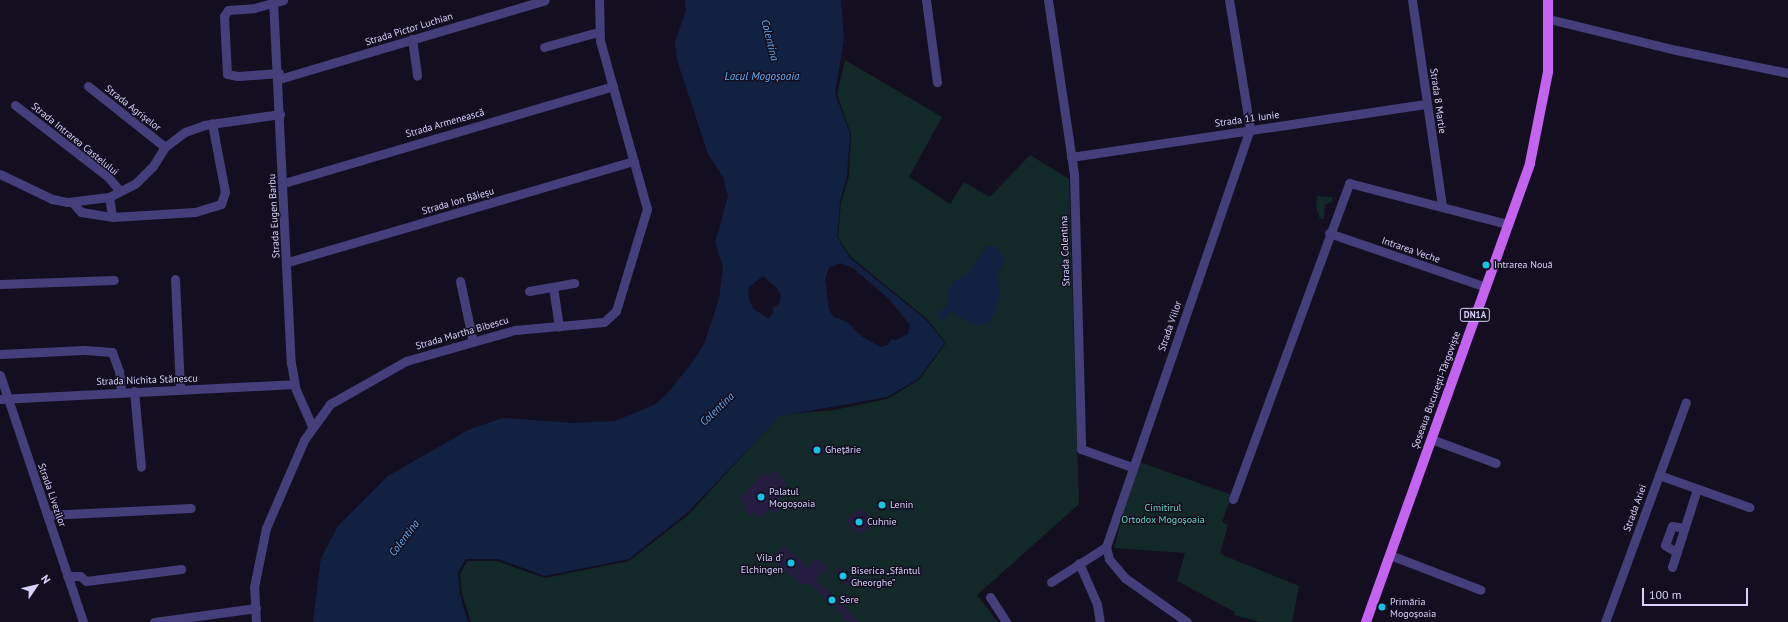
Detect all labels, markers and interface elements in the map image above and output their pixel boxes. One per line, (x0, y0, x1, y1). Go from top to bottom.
street label: Strada Pictor Luchian (364, 10, 454, 48)
water label: Colentina (758, 18, 782, 62)
street label: Strada 8 Martie (1427, 68, 1449, 134)
water label: Lacul Mogoșoaia (725, 69, 799, 83)
street label: Strada Agrișelor (102, 82, 164, 134)
street label: Strada Intrarea Castelului (29, 100, 121, 178)
street label: Strada Armenească (404, 106, 486, 140)
street label: Strada 11 Iunie (1214, 109, 1280, 129)
street label: Strada Eugen Barbu (266, 174, 282, 258)
street label: Strada Ion Băieșu (420, 185, 496, 217)
street label: Strada Colentina (1058, 215, 1072, 287)
street label: Intrarea Veche (1380, 234, 1442, 266)
place label: Intrarea Nouă (1494, 259, 1553, 271)
marker: Intrarea Nouă (1481, 260, 1491, 270)
street label: Strada Viilor (1156, 299, 1184, 353)
road number: DN1A (1459, 308, 1491, 322)
street label: Strada Martha Bibescu (414, 314, 510, 352)
street label: Șoseaua București-Târgoviște (1409, 329, 1463, 451)
street label: Strada Nichita Stănescu (96, 372, 198, 388)
water label: Colentina (697, 390, 737, 428)
place label: Ghețărie (825, 444, 861, 456)
marker: Ghețărie (812, 445, 822, 455)
street label: Strada Livezilor (36, 462, 68, 528)
street label: Strada Ariei (1621, 483, 1649, 533)
place label: Palatul Mogoșoaia (769, 485, 815, 508)
marker: Palatul Mogoșoaia (756, 492, 766, 502)
place label: Lenin (890, 499, 913, 511)
marker: Lenin (877, 500, 887, 510)
park label: Cimitirul Ortodox Mogoșoaia (1121, 501, 1205, 524)
place label: Cuhnie (867, 516, 897, 528)
water label: Colentina (386, 517, 422, 559)
marker: Cuhnie (854, 517, 864, 527)
place label: Vila d' Elchingen (741, 551, 783, 574)
marker: Vila d' Elchingen (786, 558, 796, 568)
place label: Biserica „Sfântul Gheorghe” (851, 564, 921, 588)
north arrow (16, 566, 56, 606)
marker: Biserica „Sfântul Gheorghe” (838, 571, 848, 581)
text: N (38, 572, 54, 586)
scale bar (1644, 580, 1750, 606)
text: 100 m (1649, 587, 1682, 602)
place label: Sere (840, 594, 859, 606)
marker: Sere (827, 595, 837, 605)
place label: Primăria Mogoșoaia (1390, 595, 1436, 618)
marker: Primăria Mogoșoaia (1377, 602, 1387, 612)

